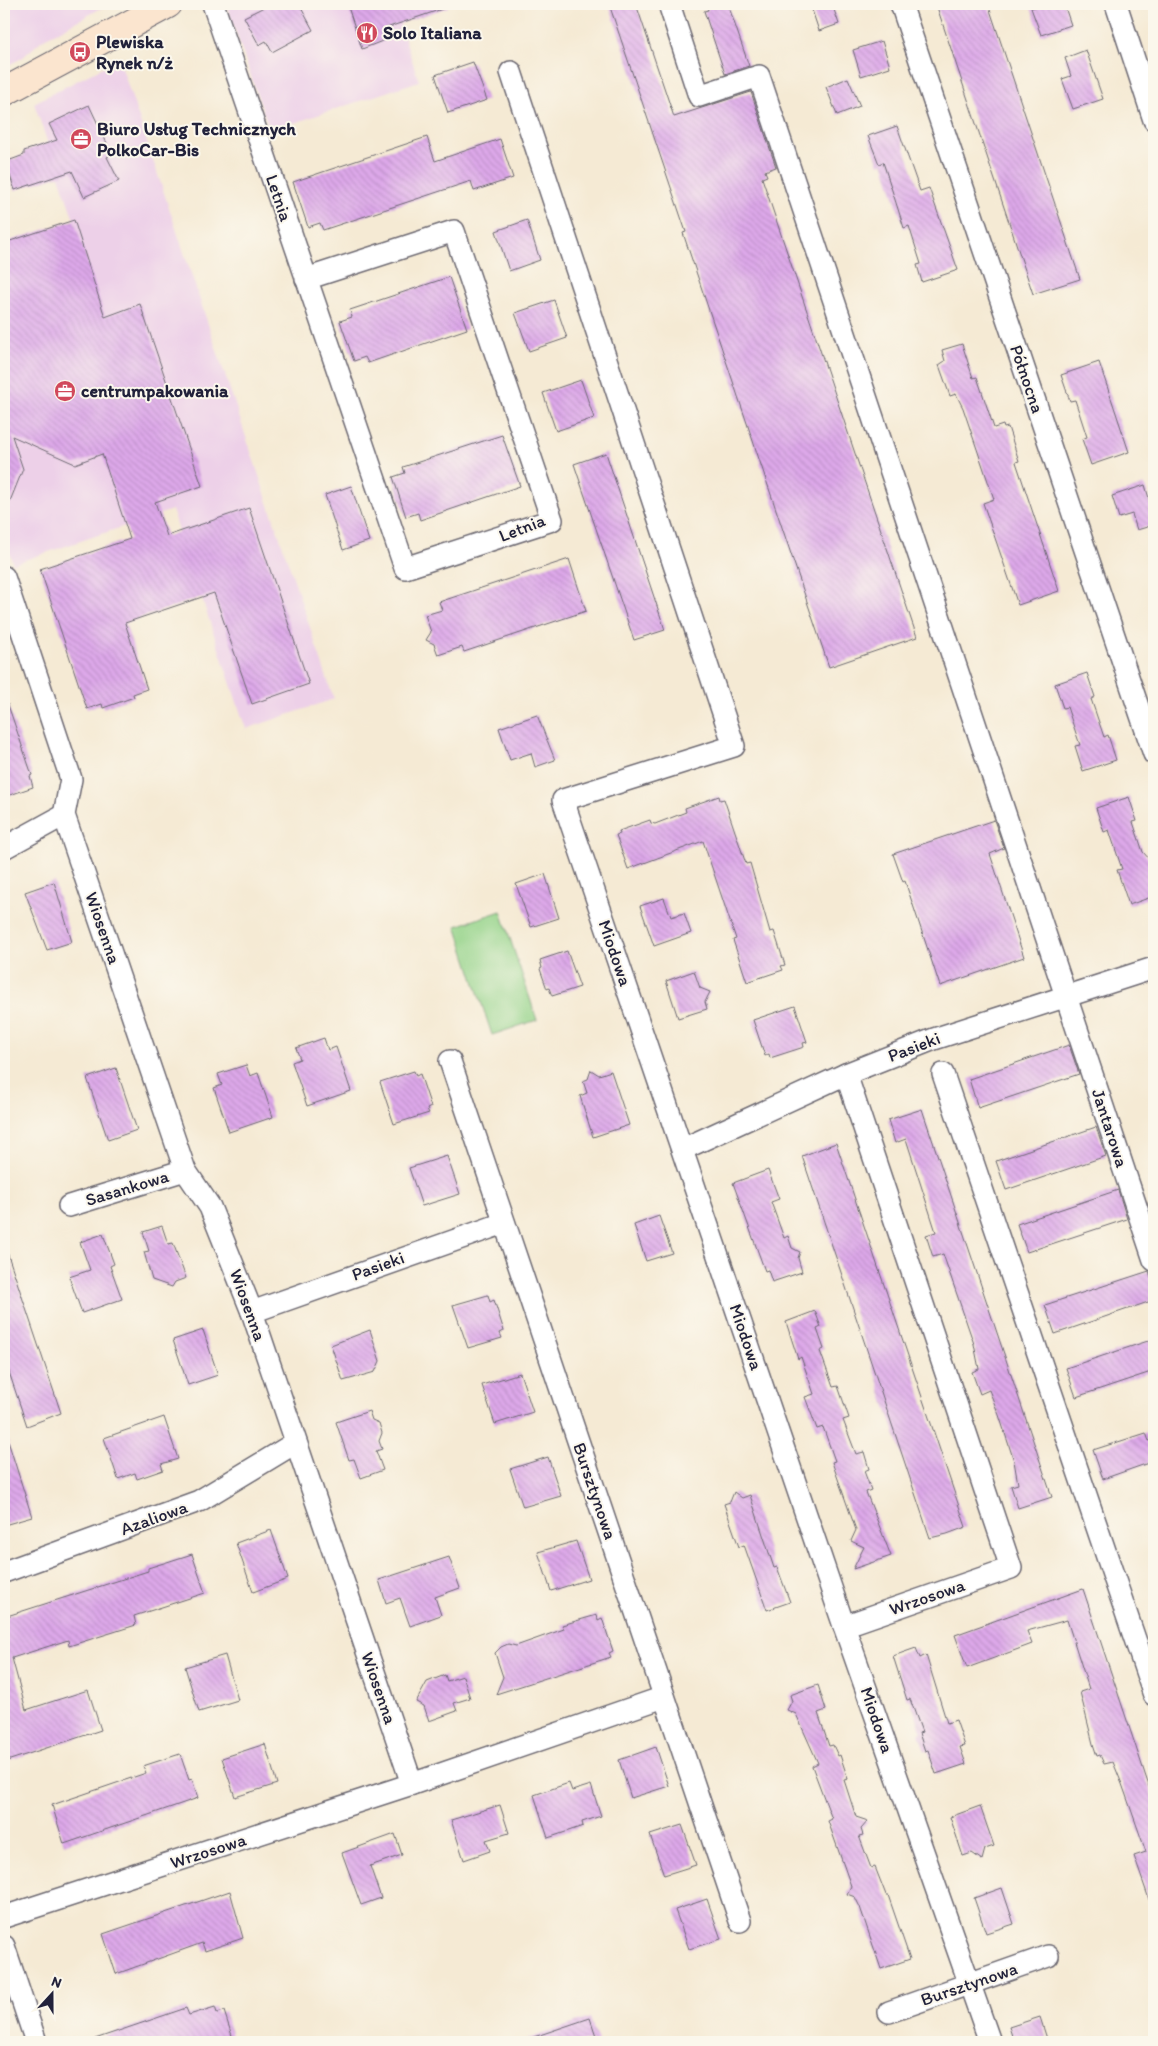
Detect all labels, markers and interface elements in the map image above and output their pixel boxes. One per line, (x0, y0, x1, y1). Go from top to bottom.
restaurant icon: Solo Italiana (355, 21, 379, 45)
place label: Solo Italiana (383, 22, 482, 44)
place label: Plewiska Rynek n/ż (96, 31, 173, 74)
bus stop icon: Plewiska Rynek n/ż (68, 40, 92, 64)
place label: Biuro Usług Technicznych PolkoCar-Bis (97, 118, 296, 161)
office icon: Biuro Usług Technicznych PolkoCar-Bis (69, 127, 93, 151)
street label: Letnia (261, 172, 297, 225)
street label: Północna (1005, 342, 1049, 416)
office icon: centrumpakowania (53, 379, 77, 403)
place label: centrumpakowania (81, 380, 229, 402)
street label: Letnia (496, 509, 549, 547)
street label: Wiosenna (80, 889, 126, 968)
street label: Miodowa (593, 917, 637, 990)
street label: Pasieki (885, 1027, 943, 1067)
street label: Jantarowa (1087, 1086, 1133, 1171)
street label: Sasankowa (83, 1165, 172, 1211)
street label: Pasieki (349, 1246, 407, 1286)
street label: Wiosenna (225, 1266, 271, 1345)
street label: Miodowa (724, 1301, 768, 1374)
street label: Bursztynowa (568, 1440, 622, 1542)
street label: Azaliowa (117, 1496, 191, 1540)
street label: Wrzosowa (886, 1574, 968, 1620)
street label: Wiosenna (356, 1649, 402, 1728)
street label: Miodowa (855, 1684, 899, 1757)
street label: Wrzosowa (167, 1828, 249, 1874)
street label: Bursztynowa (918, 1957, 1020, 2011)
north arrow (28, 1968, 78, 2018)
text: N (49, 1973, 64, 1992)

